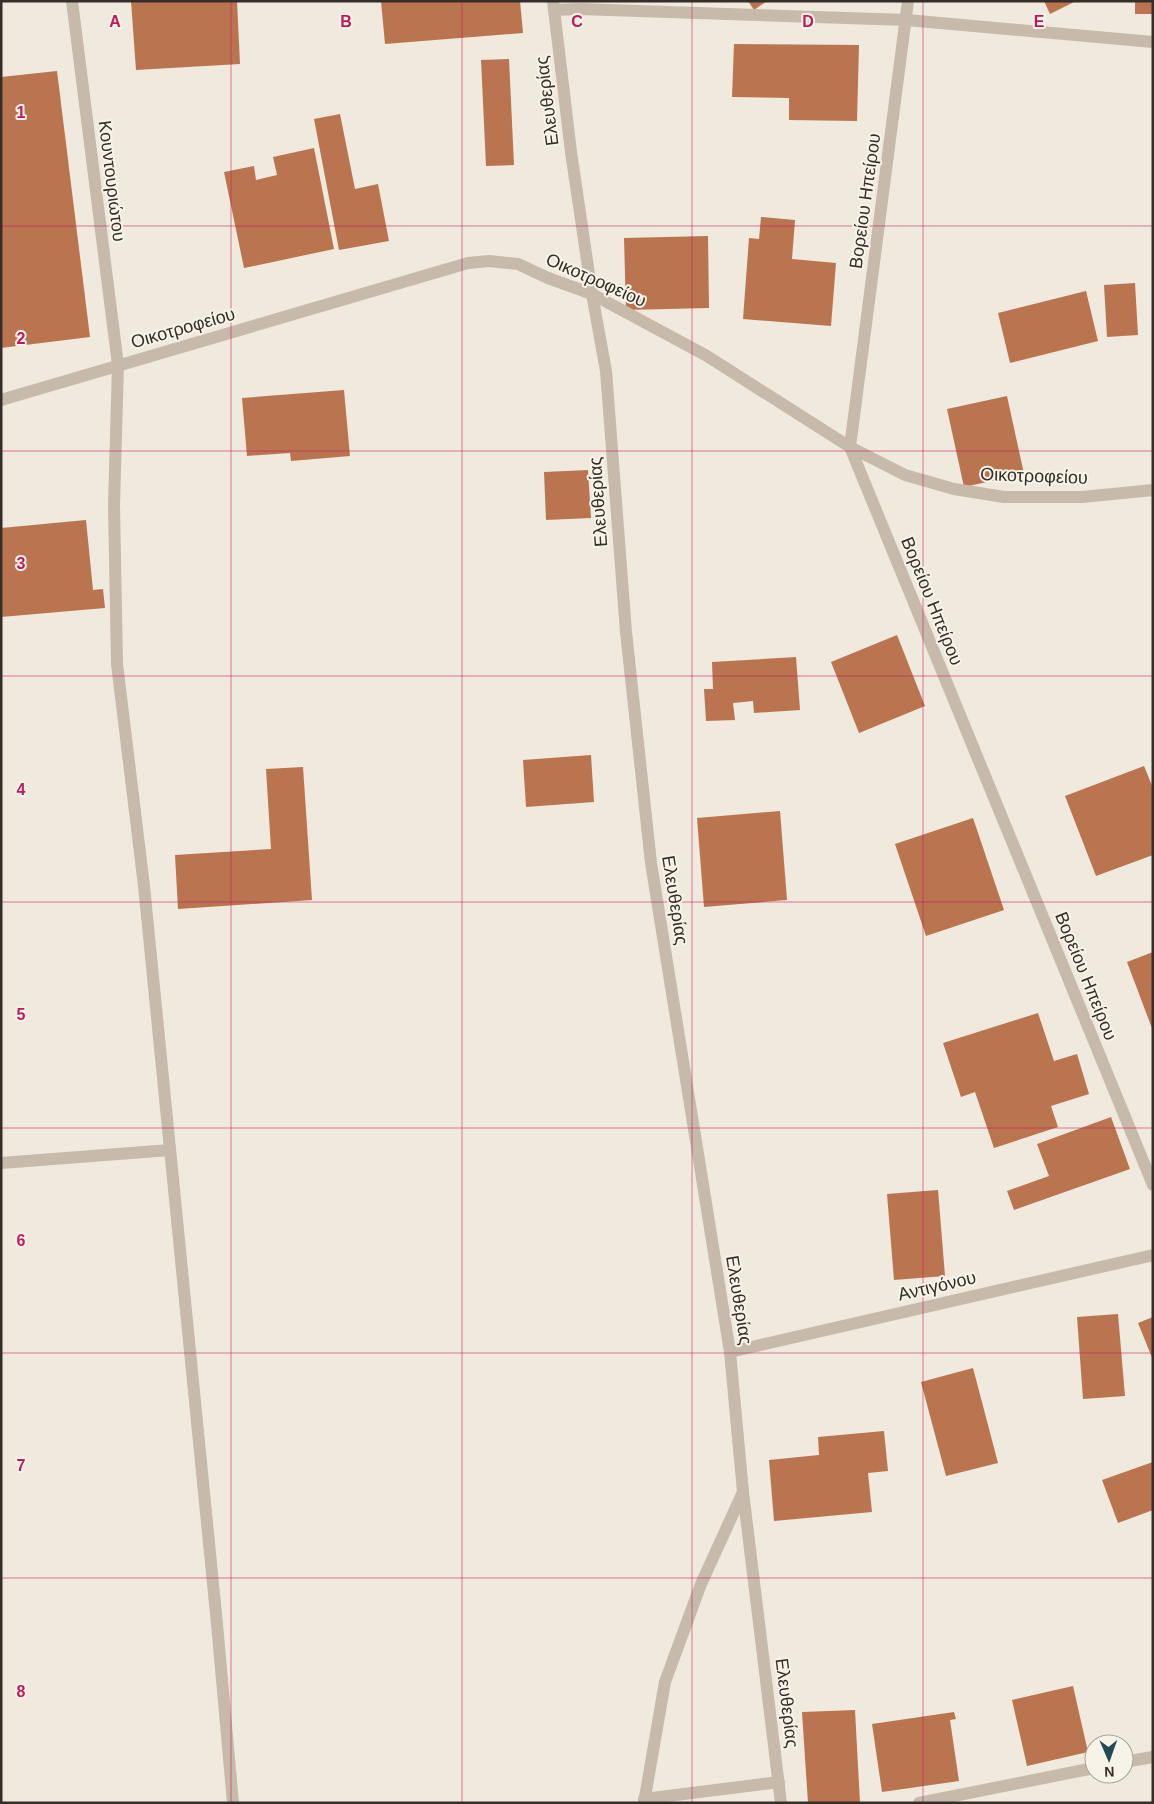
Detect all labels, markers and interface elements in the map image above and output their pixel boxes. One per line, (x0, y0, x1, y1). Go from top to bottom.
text: A (109, 13, 121, 30)
text: B (340, 13, 352, 30)
text: C (571, 13, 583, 30)
text: D (802, 13, 814, 30)
text: E (1034, 13, 1045, 30)
street label: Ελευθερίας (532, 55, 562, 147)
text: 1 (17, 104, 26, 121)
street label: Κουντουριώτου (95, 119, 129, 243)
street label: Βορείου Ηπείρου (846, 132, 884, 270)
street label: Οικοτροφείου (543, 249, 649, 311)
street label: Οικοτροφείου (129, 304, 237, 352)
text: 2 (17, 330, 26, 347)
street label: Ελευθερίας (585, 456, 611, 548)
street label: Οικοτροφείου (980, 464, 1088, 488)
street label: Βορείου Ηπείρου (897, 534, 967, 668)
text: 3 (17, 555, 26, 572)
text: 4 (17, 781, 26, 798)
street label: Ελευθερίας (658, 854, 692, 946)
street label: Βορείου Ηπείρου (1051, 909, 1121, 1043)
text: 5 (17, 1006, 26, 1023)
text: 6 (17, 1232, 26, 1249)
street label: Ελευθερίας (722, 1254, 756, 1346)
street label: Αντιγόνου (896, 1267, 978, 1305)
text: 7 (17, 1457, 26, 1474)
street label: Ελευθερίας (772, 1657, 802, 1749)
text: 8 (17, 1683, 26, 1700)
north arrow (1084, 1734, 1134, 1784)
text: N (1104, 1764, 1115, 1780)

